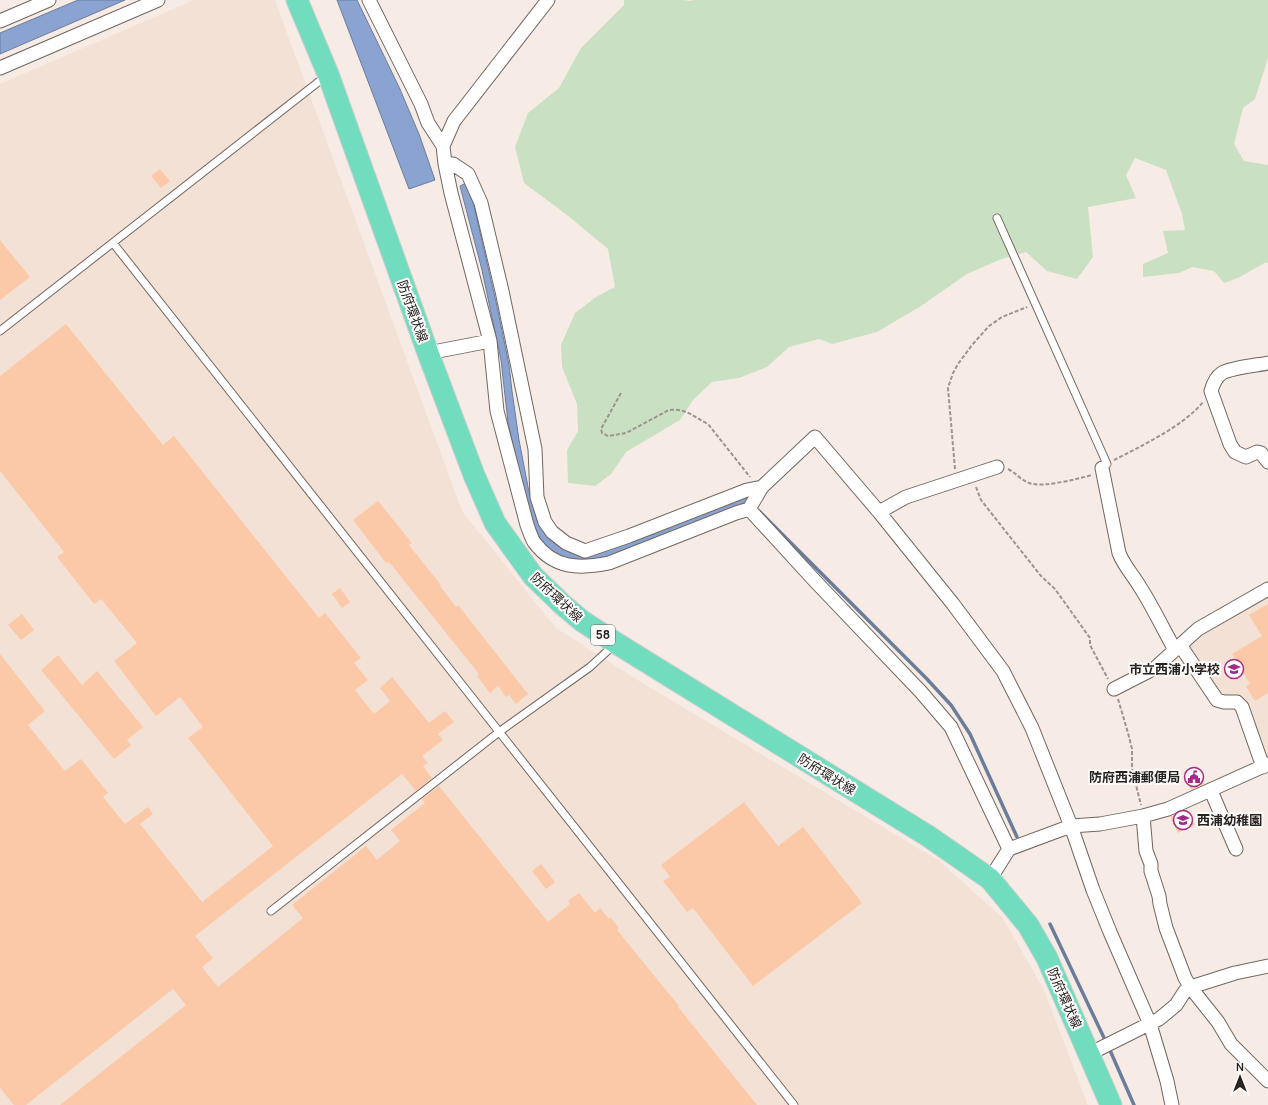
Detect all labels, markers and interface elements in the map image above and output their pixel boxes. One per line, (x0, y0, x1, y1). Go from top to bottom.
street label: 防府環状線 (393, 277, 433, 345)
street label: 防府環状線 (527, 568, 587, 626)
road number: 58 (591, 625, 615, 645)
school or university icon: 市立西浦小学校 (1223, 658, 1245, 680)
place label: 市立西浦小学校 (1129, 660, 1220, 678)
street label: 防府環状線 (795, 749, 859, 799)
public building icon: 防府西浦郵便局 (1183, 766, 1205, 788)
place label: 防府西浦郵便局 (1089, 768, 1180, 786)
school or university icon: 西浦幼稚園 (1172, 809, 1194, 831)
place label: 西浦幼稚園 (1197, 811, 1262, 829)
street label: 防府環状線 (1044, 965, 1086, 1031)
north arrow (1220, 1057, 1260, 1097)
text: N (1236, 1059, 1244, 1074)

